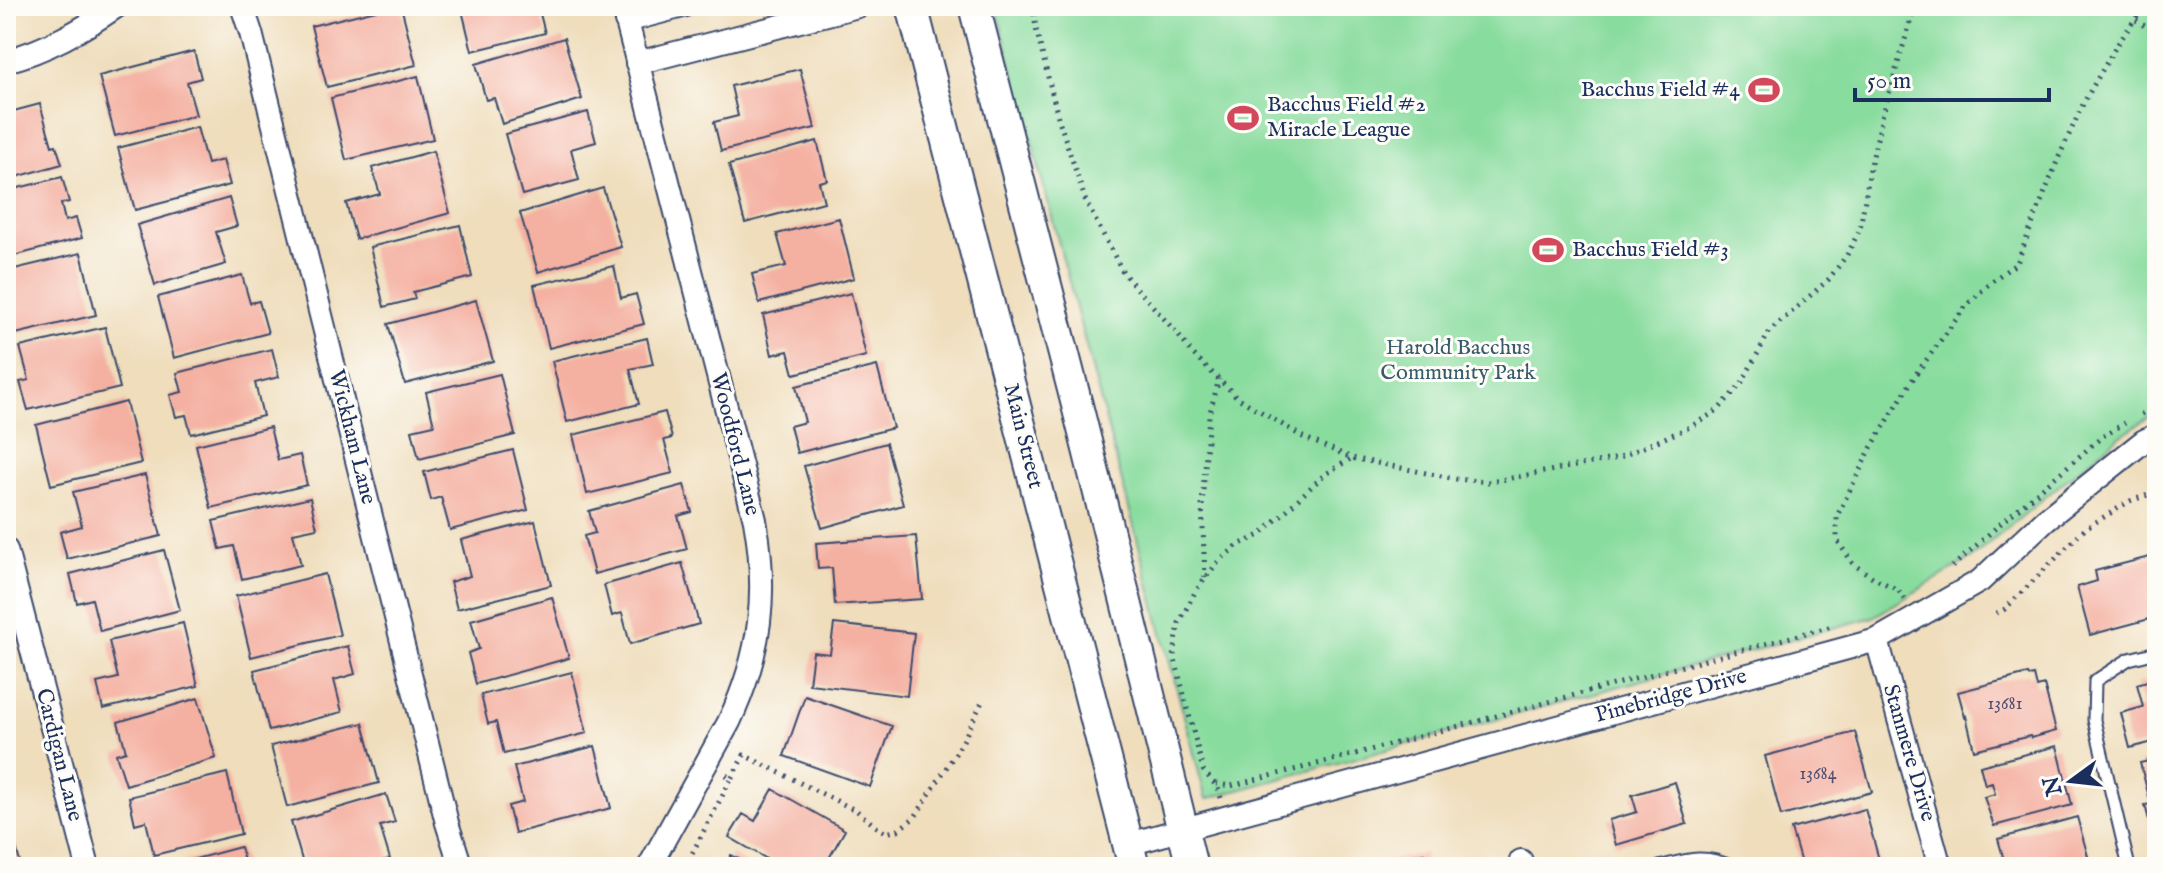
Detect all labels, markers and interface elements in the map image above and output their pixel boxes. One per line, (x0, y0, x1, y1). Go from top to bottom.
scale bar (1855, 52, 2049, 102)
text: 50 m (1867, 66, 1911, 97)
sports icon: Bacchus Field #4 (1747, 73, 1781, 107)
place label: Bacchus Field #4 (1581, 76, 1740, 104)
place label: Bacchus Field #2 Miracle League (1267, 91, 1426, 144)
sports icon: Bacchus Field #2 Miracle League (1226, 101, 1260, 135)
sports icon: Bacchus Field #3 (1531, 233, 1565, 267)
place label: Bacchus Field #3 (1572, 236, 1729, 264)
park label: Harold Bacchus Community Park (1380, 334, 1536, 387)
street label: Wickham Lane (322, 367, 382, 507)
street label: Woodford Lane (704, 370, 766, 518)
street label: Main Street (996, 381, 1050, 492)
street label: Pinebridge Drive (1592, 662, 1750, 730)
street label: Stanmere Drive (1876, 681, 1942, 825)
street label: Cardigan Lane (29, 686, 89, 824)
house number: 13681 (1988, 693, 2022, 716)
north arrow (2031, 741, 2111, 821)
house number: 13684 (1800, 763, 1837, 786)
text: N (2038, 773, 2070, 799)

